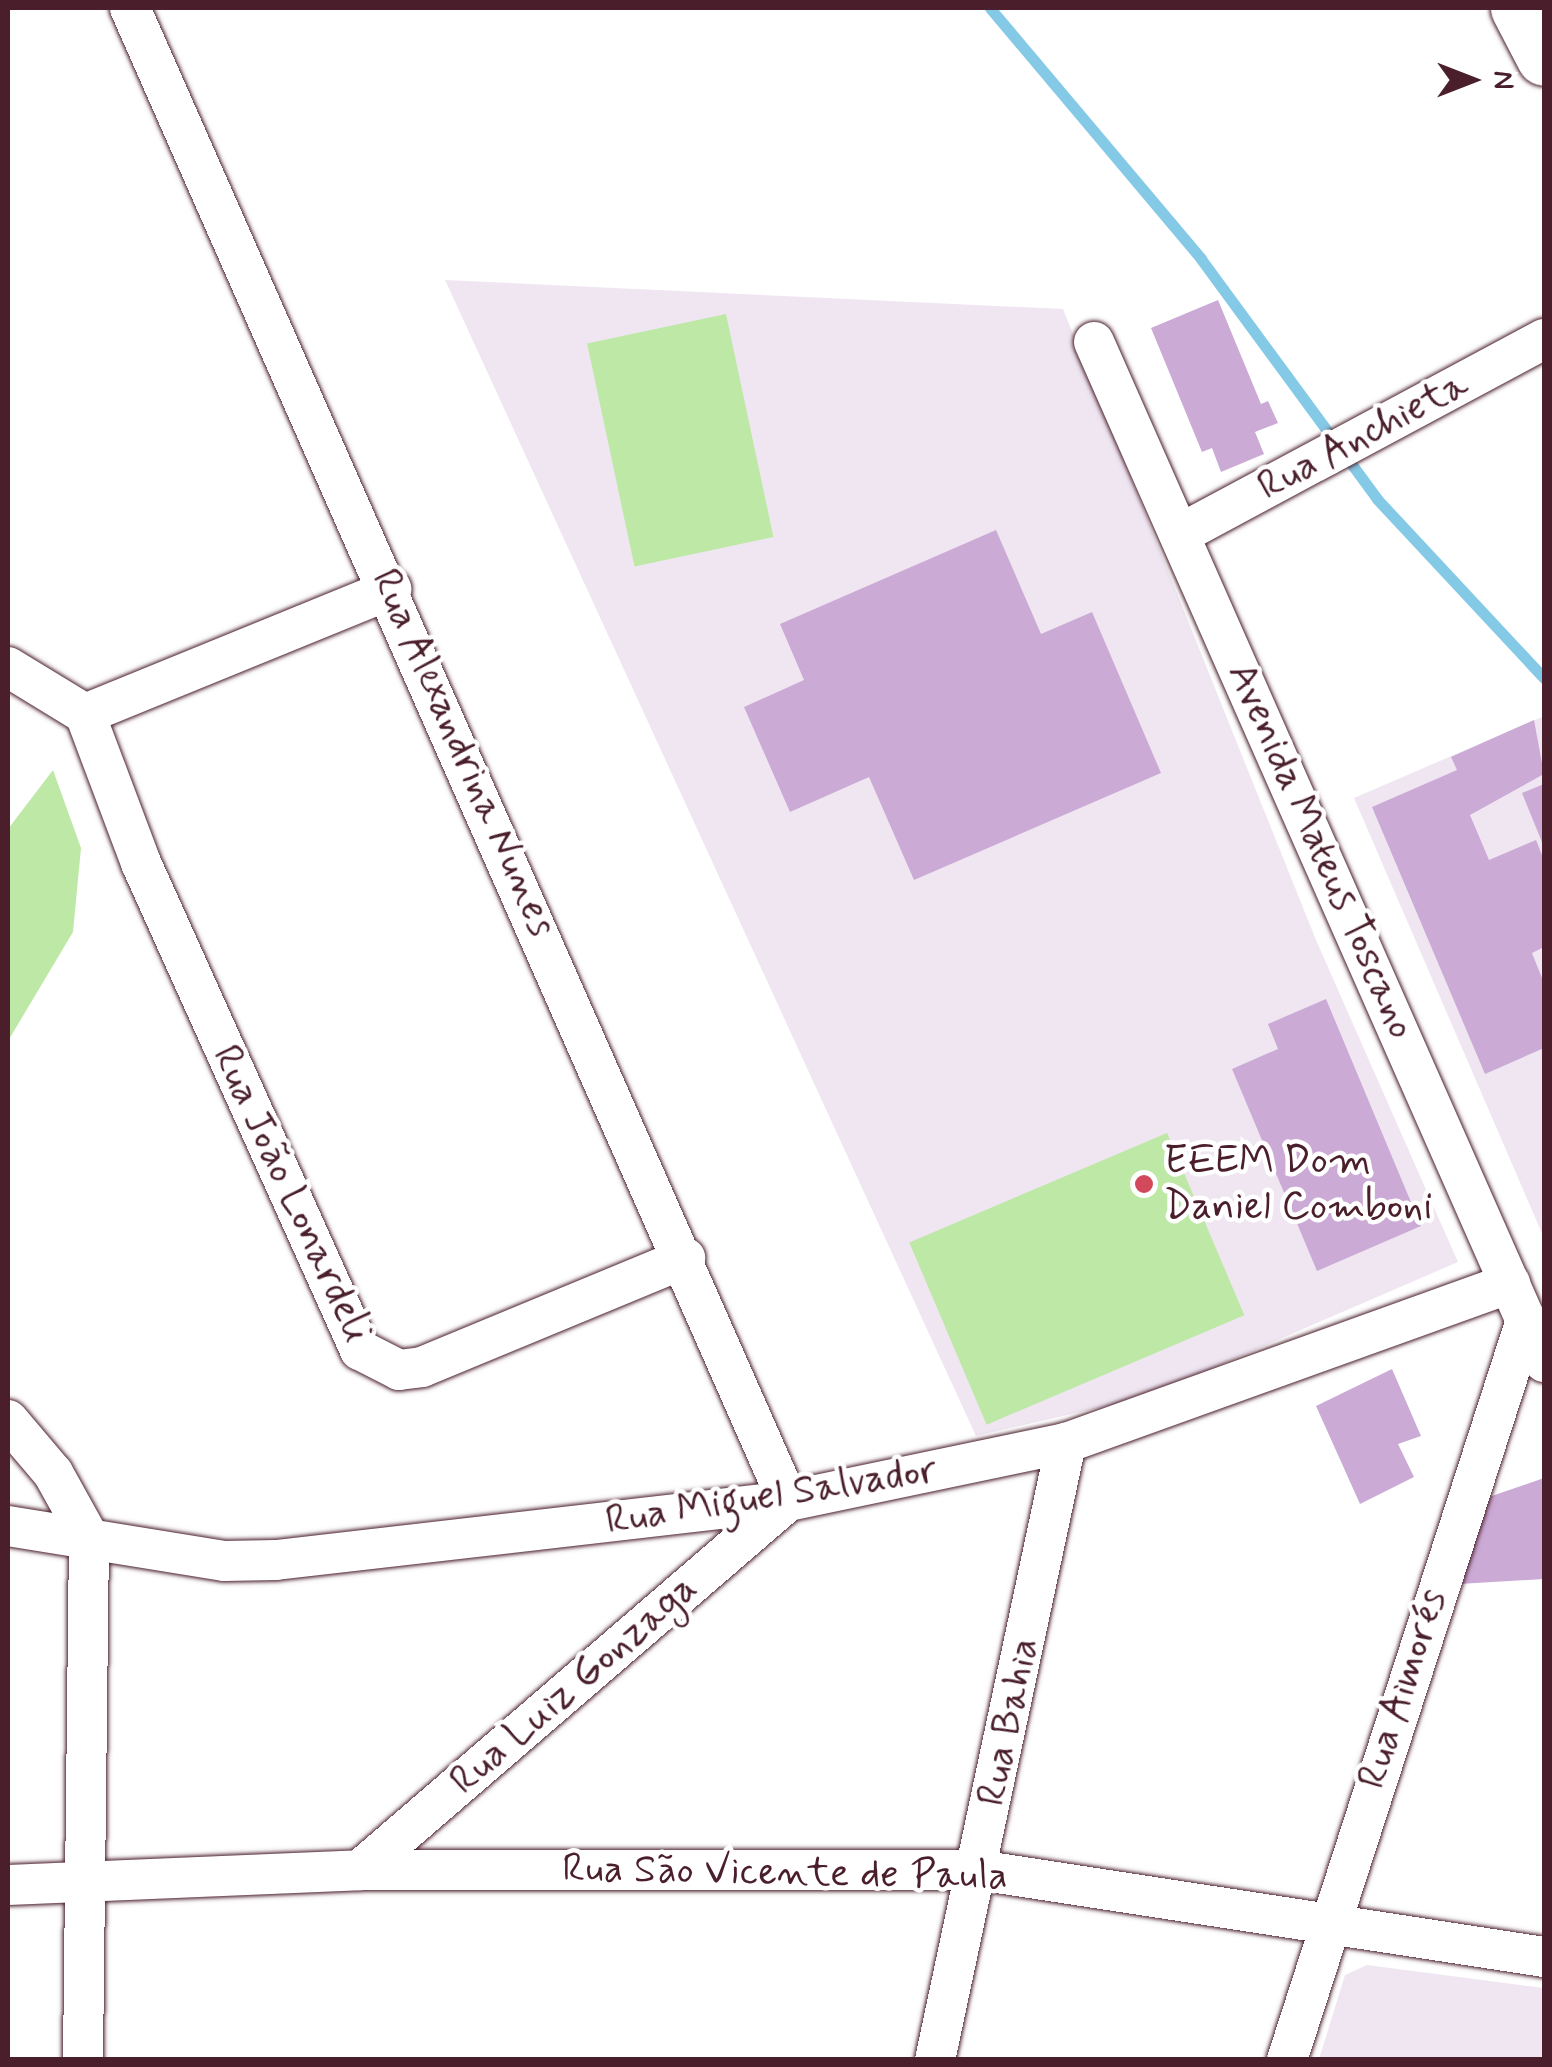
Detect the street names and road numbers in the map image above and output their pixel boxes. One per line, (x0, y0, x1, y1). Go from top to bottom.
street label: Rua Anchieta (1250, 361, 1476, 511)
street label: Rua Alexandrina Nunes (363, 567, 563, 939)
street label: Avenida Mateus Toscano (1216, 656, 1426, 1046)
street label: Rua João Lonardeli (202, 1039, 380, 1349)
street label: Rua Miguel Salvador (607, 1447, 935, 1545)
street label: Rua Luiz Gonzaga (444, 1567, 704, 1803)
street label: Rua Aimorés (1348, 1583, 1458, 1795)
street label: Rua Bahia (968, 1633, 1050, 1811)
street label: Rua São Vicente de Paula (567, 1845, 1003, 1901)

